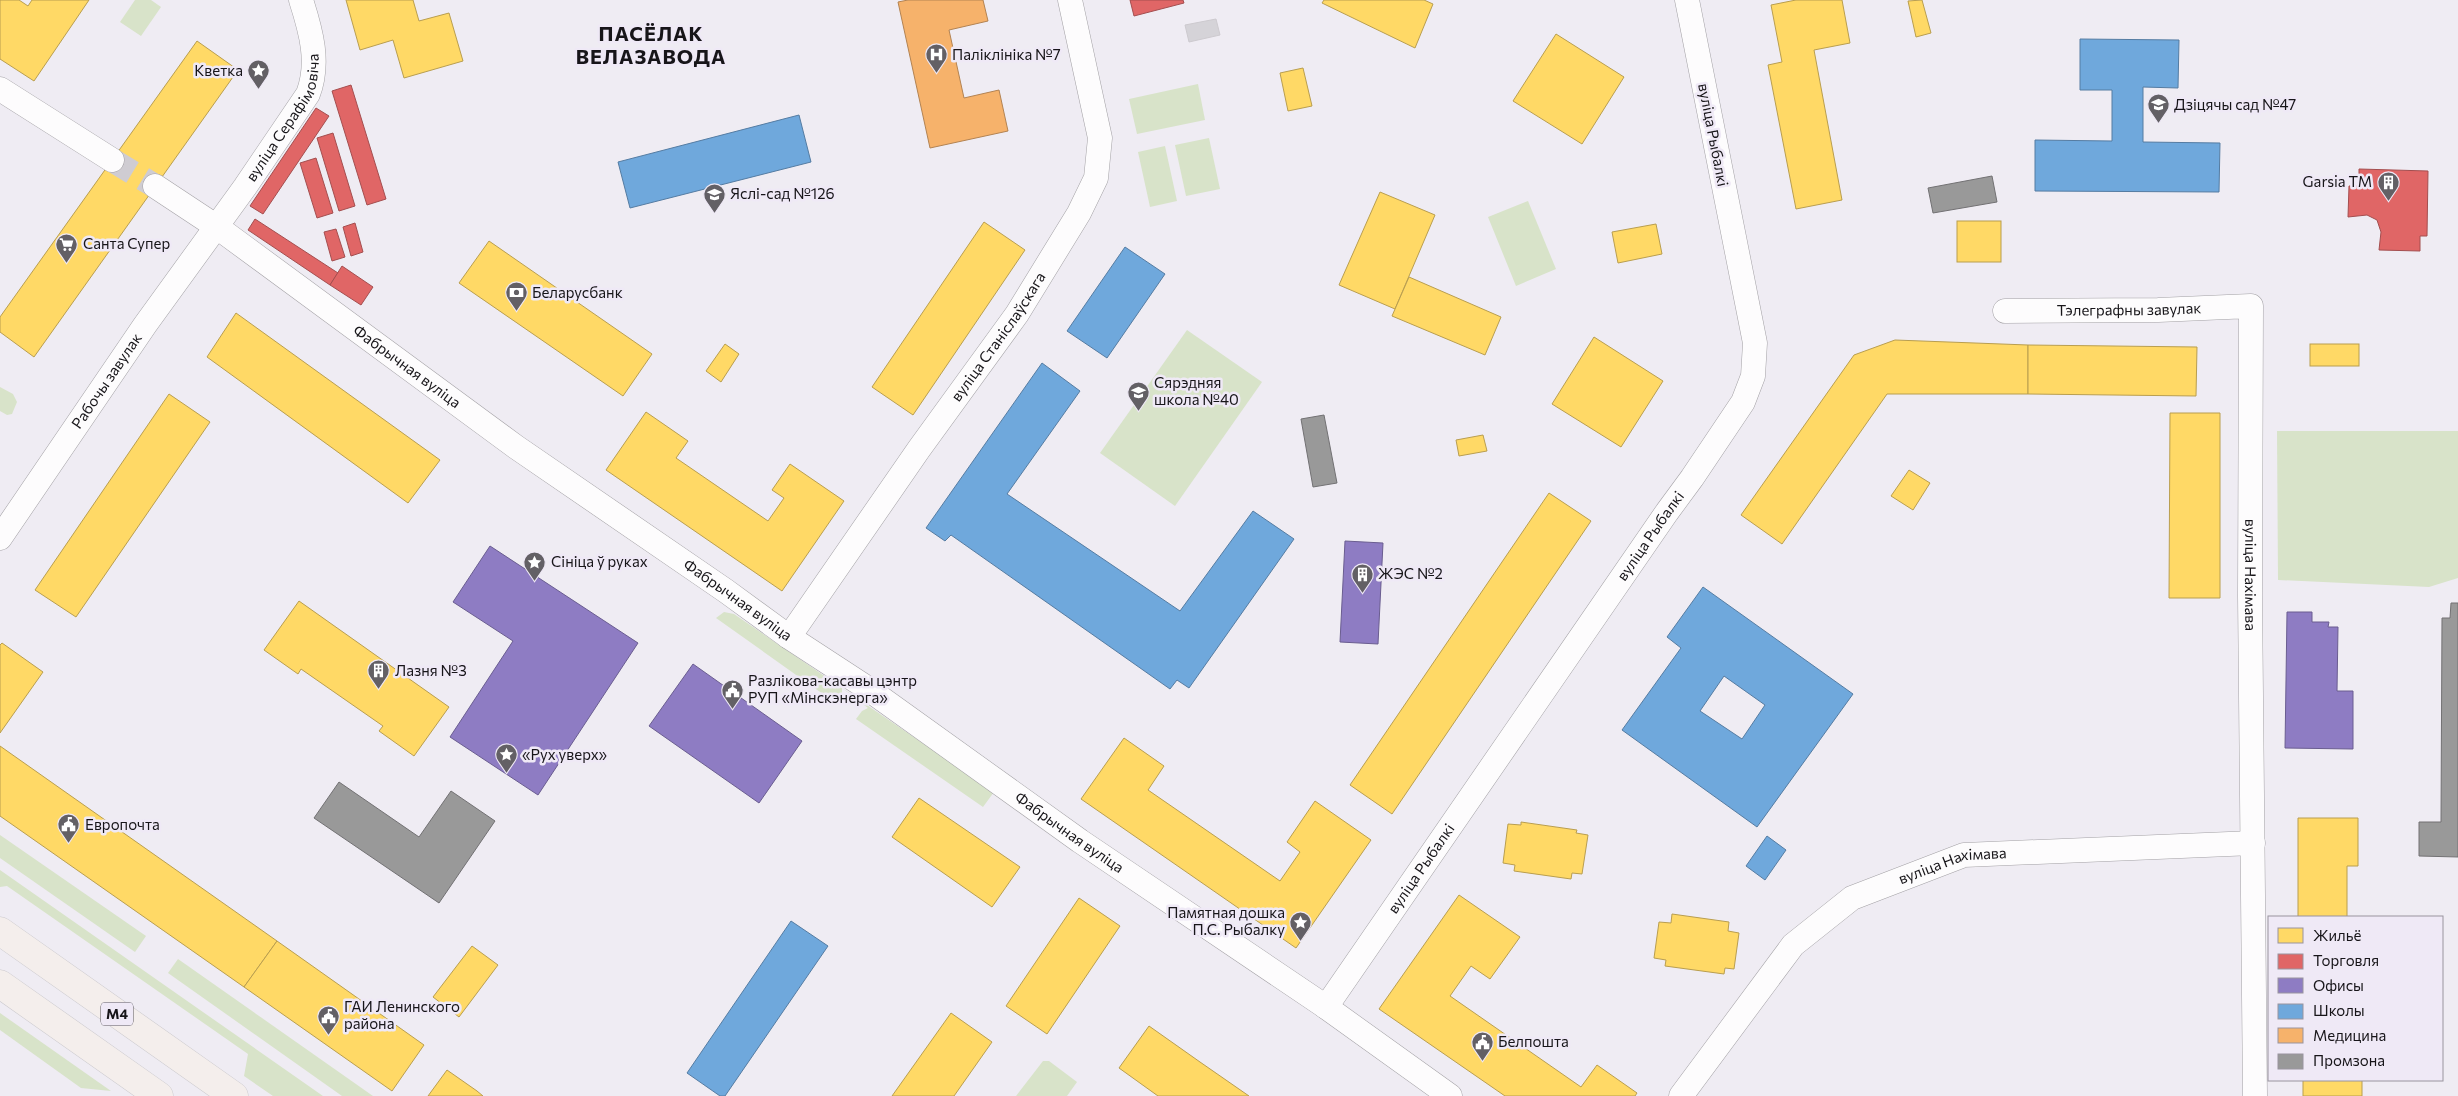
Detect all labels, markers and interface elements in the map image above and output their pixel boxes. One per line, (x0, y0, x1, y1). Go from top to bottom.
district label: ПАСЁЛАК ВЕЛАЗАВОДА (576, 21, 726, 68)
hospital icon: Паліклініка №7 (924, 43, 948, 74)
place label: Паліклініка №7 (952, 45, 1061, 63)
street label: вуліца Серафімовіча (242, 53, 322, 184)
place icon: Кветка (247, 59, 271, 90)
place label: Кветка (194, 61, 243, 79)
street label: вуліца Рыбалкі (1695, 82, 1733, 188)
school or university icon: Дзіцячы сад №47 (2146, 93, 2170, 124)
place label: Дзіцячы сад №47 (2174, 95, 2296, 113)
building icon: Garsia TM (2376, 170, 2400, 201)
place label: Garsia TM (2303, 172, 2372, 190)
school or university icon: Яслі-сад №126 (702, 182, 726, 213)
place label: Яслі-сад №126 (730, 184, 835, 202)
supermarket icon: Санта Супер (55, 232, 79, 263)
place label: Санта Супер (83, 234, 170, 252)
street label: вуліца Станіслаўскага (947, 269, 1049, 404)
bank icon: Беларусбанк (504, 281, 528, 312)
place label: Беларусбанк (532, 283, 623, 301)
street label: Тэлеграфны завулак (2057, 298, 2202, 319)
street label: Фабрычная вуліца (350, 320, 465, 411)
street label: Рабочы завулак (67, 329, 145, 432)
place label: Сярэдняя школа №40 (1154, 373, 1239, 408)
school or university icon: Сярэдняя школа №40 (1126, 380, 1150, 411)
street label: вуліца Рыбалкі (1613, 487, 1687, 584)
street label: вуліца Нахімава (2242, 519, 2260, 631)
place icon: Сініца ў руках (523, 550, 547, 581)
place label: Сініца ў руках (551, 552, 648, 570)
street label: Фабрычная вуліца (681, 555, 796, 644)
building icon: ЖЭС №2 (1350, 562, 1374, 593)
place label: ЖЭС №2 (1378, 564, 1443, 582)
building icon: Лазня №3 (367, 659, 391, 690)
place label: Лазня №3 (395, 661, 467, 679)
place label: Разлікова-касавы цэнтр РУП «Мінскэнерга» (748, 671, 917, 706)
public building icon: Разлікова-касавы цэнтр РУП «Мінскэнерга» (720, 678, 744, 709)
place icon: «Рух уверх» (494, 743, 518, 774)
place label: «Рух уверх» (522, 745, 608, 763)
street label: Фабрычная вуліца (1012, 787, 1128, 876)
public building icon: Европочта (57, 813, 81, 844)
place label: Европочта (85, 815, 160, 833)
street label: вуліца Рыбалкі (1383, 820, 1458, 916)
street label: вуліца Нахімава (1896, 843, 2007, 887)
place label: Памятная дошка П.С. Рыбалку (1167, 903, 1285, 938)
place icon: Памятная дошка П.С. Рыбалку (1289, 910, 1313, 941)
legend (2268, 916, 2443, 1081)
text: Жильё (2313, 926, 2361, 944)
text: Торговля (2313, 951, 2379, 969)
text: Офисы (2313, 976, 2364, 994)
place label: ГАИ Ленинского района (344, 997, 460, 1032)
text: Школы (2313, 1001, 2365, 1019)
road number: М4 (101, 1002, 133, 1026)
public building icon: ГАИ Ленинского района (316, 1004, 340, 1035)
text: Медицина (2313, 1026, 2386, 1044)
public building icon: Белпошта (1470, 1030, 1494, 1061)
place label: Белпошта (1498, 1032, 1569, 1050)
text: Промзона (2313, 1051, 2385, 1069)

